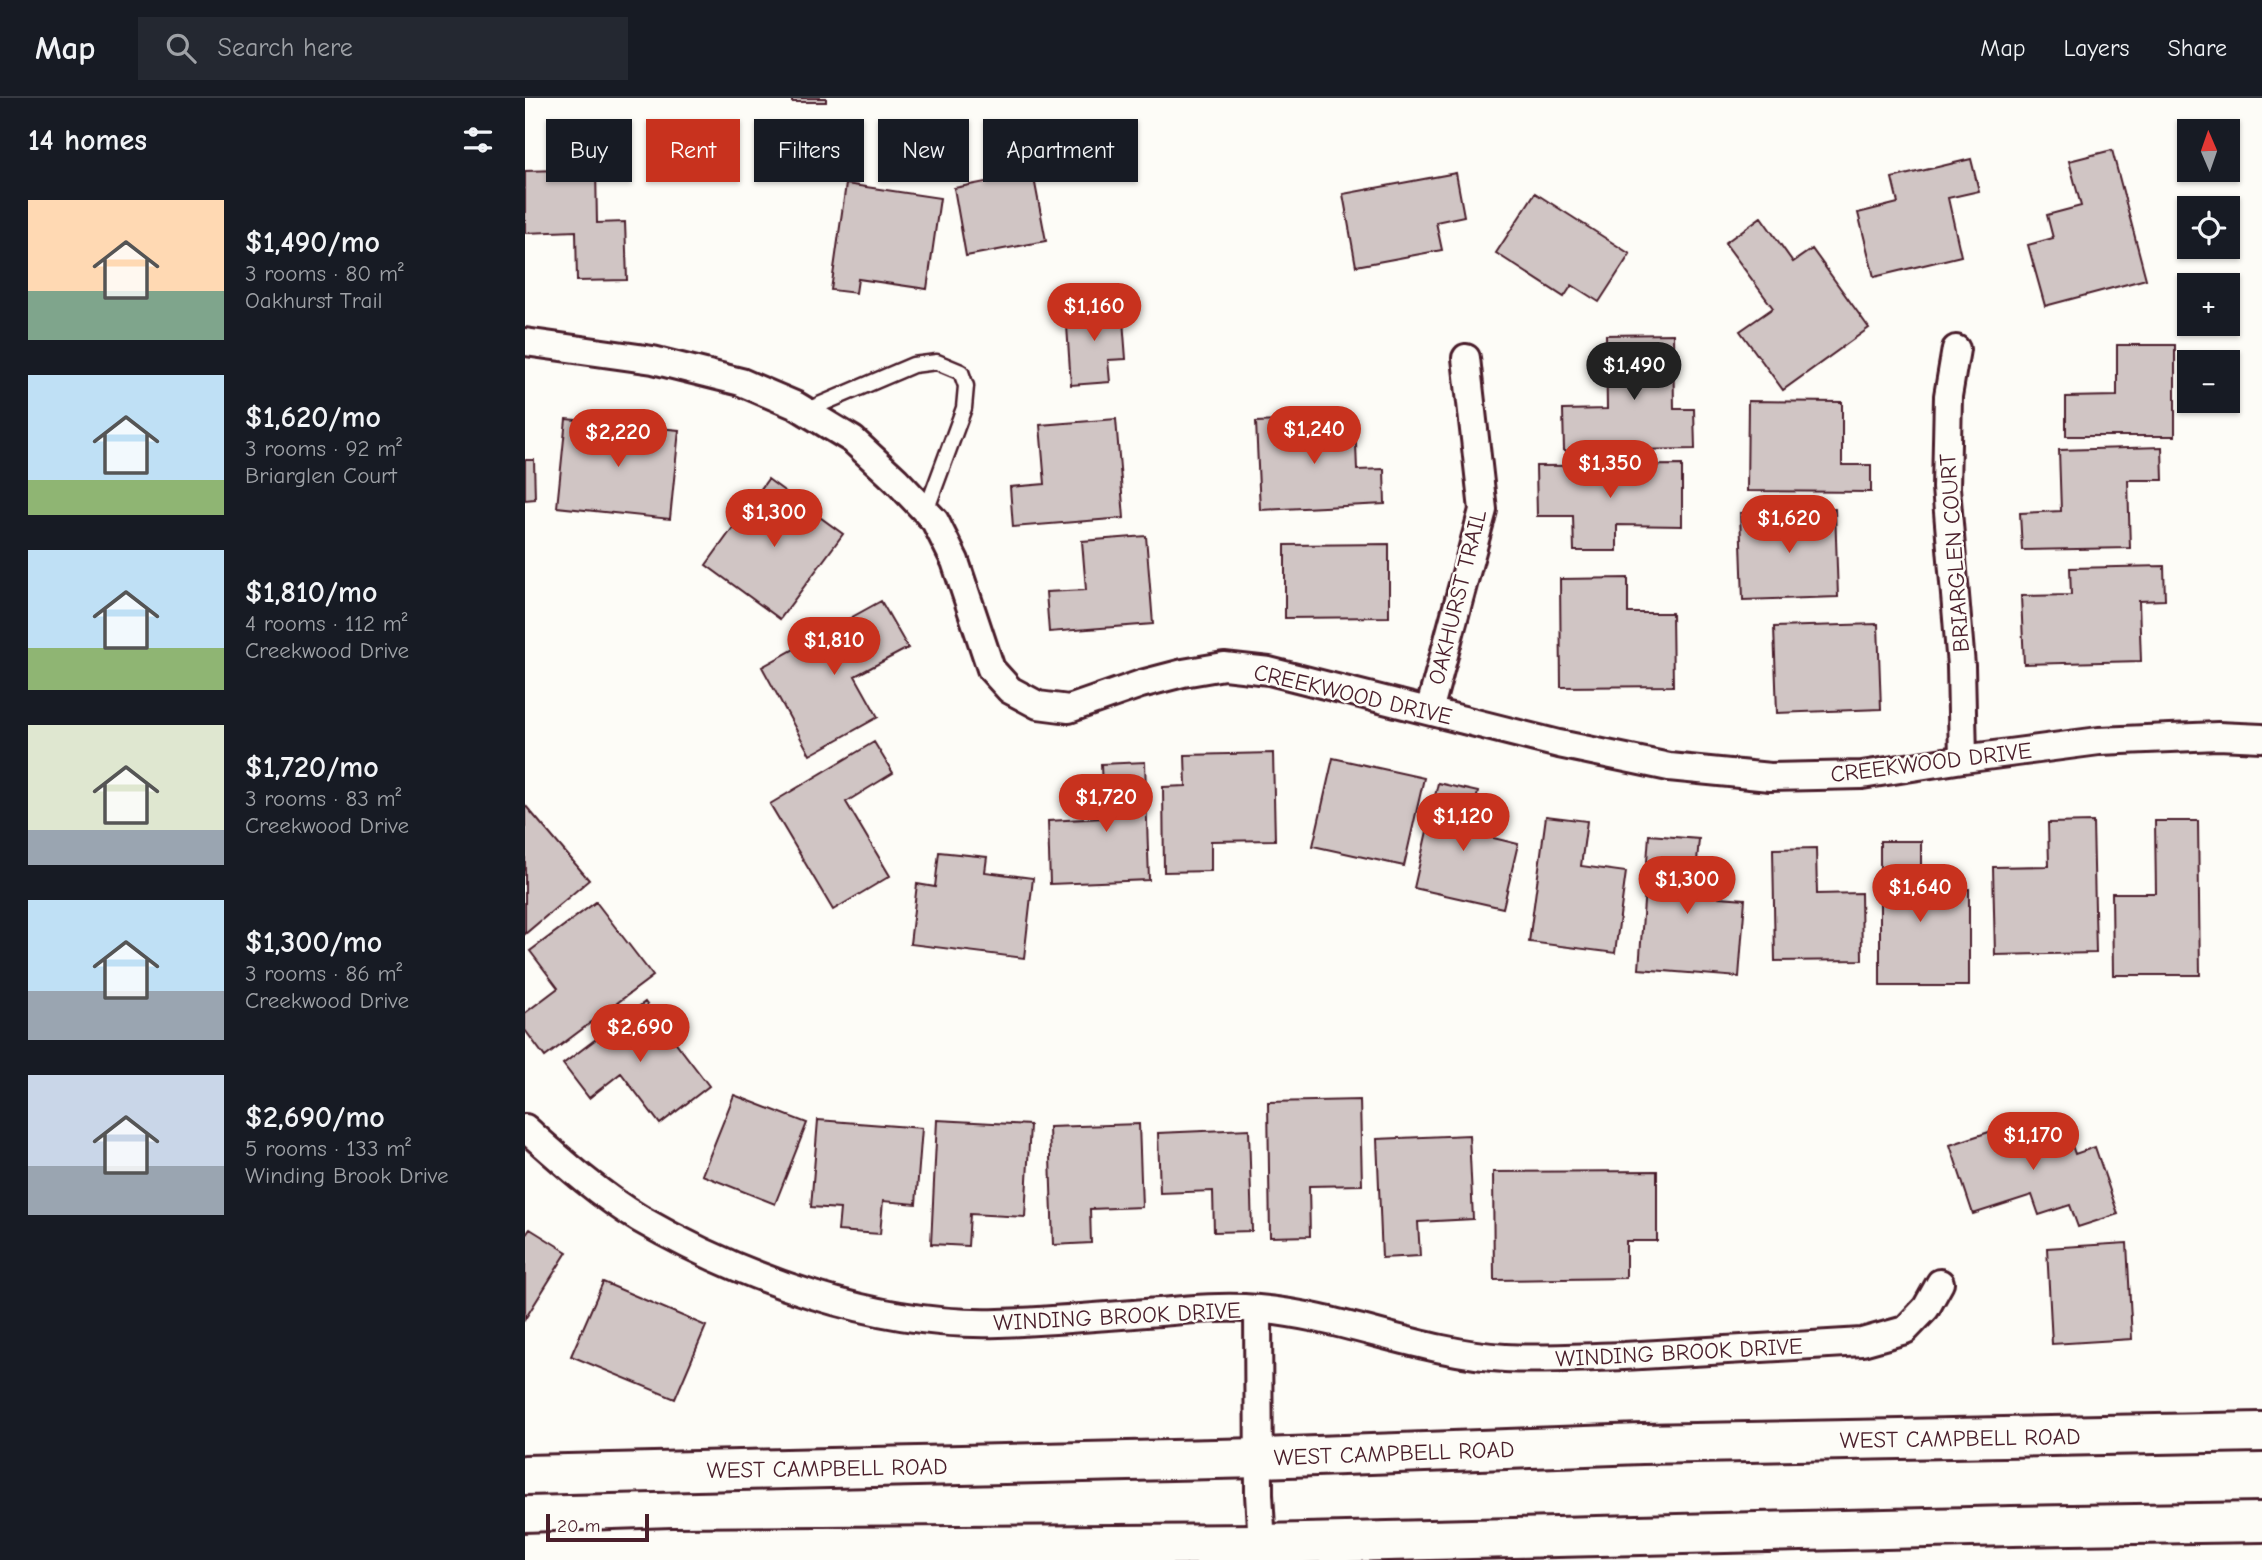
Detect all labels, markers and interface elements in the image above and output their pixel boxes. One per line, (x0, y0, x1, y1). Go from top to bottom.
search box (138, 17, 628, 80)
text: Map (35, 29, 96, 67)
icon: search (162, 29, 200, 67)
text: Search here (218, 33, 353, 63)
text: Map (1980, 34, 2026, 62)
text: Layers (2064, 34, 2129, 62)
text: Share (2167, 34, 2227, 62)
chip: Buy (546, 119, 632, 182)
chip: Rent (646, 119, 740, 182)
chip: Filters (754, 119, 864, 182)
chip: New (878, 119, 969, 182)
chip: Apartment (983, 119, 1138, 182)
north arrow (2177, 119, 2240, 182)
map controls (2177, 119, 2240, 413)
icon: filters (459, 121, 497, 159)
text: 14 homes (28, 123, 147, 158)
button: locate (2177, 196, 2240, 259)
text: $1,490/mo (245, 225, 380, 260)
icon: home (84, 228, 168, 312)
text: 3 rooms · 80 m² (245, 260, 404, 287)
button: + (2177, 273, 2240, 336)
pin: $1,160 (1037, 284, 1151, 343)
text: Oakhurst Trail (245, 287, 383, 314)
text: $1,160 (1063, 292, 1125, 319)
pin: $1,490 (1577, 342, 1691, 402)
button: − (2177, 350, 2240, 413)
text: $1,490 (1602, 351, 1666, 378)
text: $1,620/mo (245, 400, 381, 435)
icon: home (84, 403, 168, 487)
pin: $1,240 (1257, 406, 1371, 466)
pin: $2,220 (561, 410, 675, 469)
text: $1,240 (1283, 415, 1345, 442)
text: $2,220 (585, 418, 651, 445)
text: 3 rooms · 92 m² (245, 435, 402, 462)
pin: $1,350 (1553, 440, 1667, 500)
text: $1,350 (1578, 449, 1642, 476)
street label: BRIARGLEN COURT (1934, 453, 1975, 653)
text: Briarglen Court (245, 462, 397, 489)
pin: $1,300 (717, 490, 831, 549)
pin: $1,620 (1732, 496, 1846, 555)
text: $1,300 (742, 498, 806, 525)
text: $1,620 (1757, 504, 1821, 531)
street label: OAKHURST TRAIL (1423, 506, 1492, 687)
text: $1,810/mo (245, 575, 377, 610)
icon: home (84, 578, 168, 662)
text: 4 rooms · 112 m² (245, 610, 408, 637)
pin: $1,810 (777, 618, 891, 677)
text: $1,810 (803, 626, 865, 653)
text: Creekwood Drive (245, 637, 409, 664)
street label: CREEKWOOD DRIVE (1251, 659, 1455, 730)
street label: CREEKWOOD DRIVE (1829, 737, 2033, 788)
text: $1,720/mo (245, 750, 379, 785)
icon: home (84, 753, 168, 837)
pin: $1,720 (1049, 774, 1163, 834)
text: $1,720 (1075, 783, 1137, 810)
text: 3 rooms · 83 m² (245, 785, 401, 812)
pin: $1,120 (1406, 794, 1520, 853)
text: $1,120 (1433, 802, 1493, 829)
text: Creekwood Drive (245, 812, 409, 839)
pin: $1,300 (1630, 856, 1744, 916)
pin: $1,640 (1863, 864, 1977, 924)
text: $1,300 (1655, 865, 1719, 892)
text: $1,640 (1888, 873, 1952, 900)
text: $1,300/mo (245, 925, 382, 960)
icon: home (84, 928, 168, 1012)
text: 3 rooms · 86 m² (245, 960, 402, 987)
text: Creekwood Drive (245, 987, 409, 1014)
pin: $2,690 (583, 1004, 697, 1064)
text: $2,690 (607, 1013, 673, 1040)
text: $2,690/mo (245, 1100, 385, 1135)
icon: home (84, 1103, 168, 1187)
pin: $1,170 (1976, 1112, 2090, 1172)
text: $1,170 (2003, 1121, 2063, 1148)
text: 5 rooms · 133 m² (245, 1135, 411, 1162)
text: Winding Brook Drive (245, 1162, 449, 1189)
street label: WINDING BROOK DRIVE (993, 1297, 1242, 1336)
street label: WINDING BROOK DRIVE (1555, 1333, 1804, 1372)
street label: WEST CAMPBELL ROAD (1839, 1423, 2081, 1454)
street label: WEST CAMPBELL ROAD (1273, 1436, 1515, 1471)
street label: WEST CAMPBELL ROAD (706, 1453, 948, 1484)
scale bar (546, 1511, 649, 1543)
text: 20 m (557, 1515, 601, 1537)

